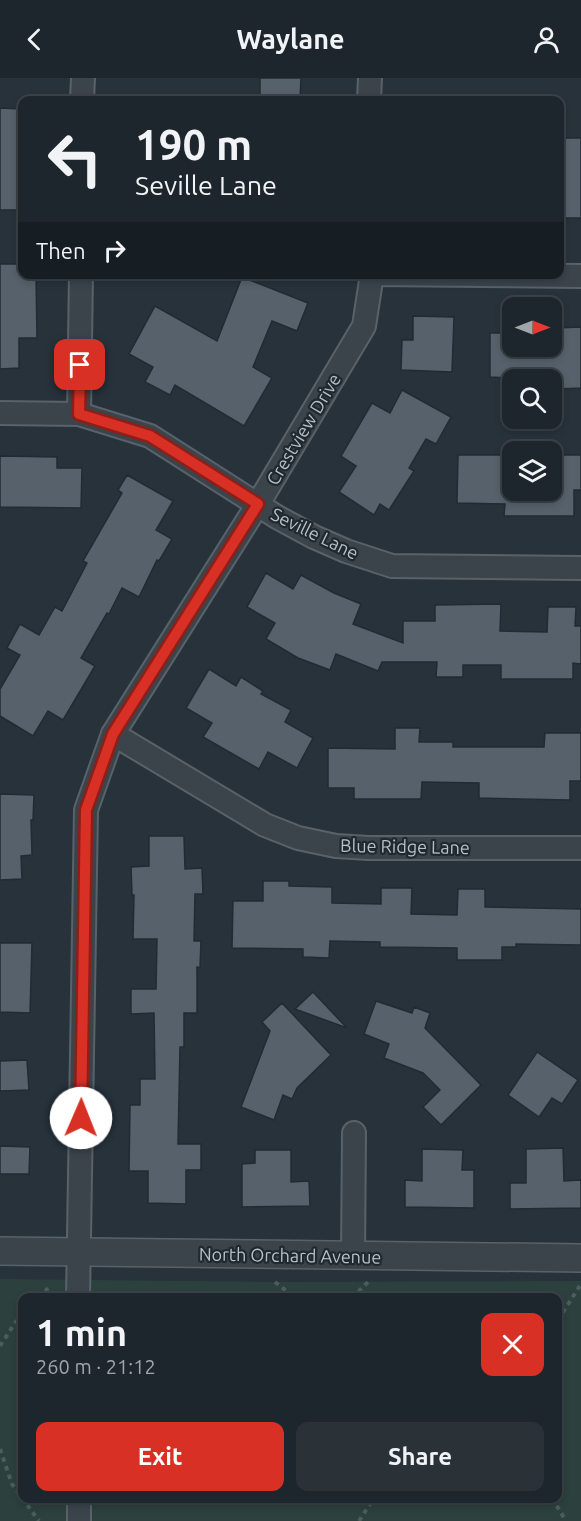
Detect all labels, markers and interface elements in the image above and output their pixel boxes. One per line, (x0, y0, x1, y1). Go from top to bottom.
icon: back (18, 23, 51, 56)
icon: person (530, 23, 563, 56)
text: Waylane (237, 24, 344, 54)
icon: left (36, 120, 114, 198)
text: 190 m (135, 121, 252, 168)
text: Seville Lane (135, 170, 277, 200)
icon: right (98, 234, 131, 267)
text: Then (36, 238, 86, 263)
north arrow (502, 297, 562, 357)
map controls (502, 297, 562, 501)
pin (54, 339, 105, 390)
icon: arrive (63, 348, 96, 381)
button: search (502, 369, 562, 429)
street label: Crestview Drive (262, 370, 344, 488)
button: layers (502, 441, 562, 501)
street label: Seville Lane (268, 503, 362, 563)
street label: Blue Ridge Lane (340, 835, 470, 857)
position arrow (49, 1086, 113, 1150)
street label: North Orchard Avenue (199, 1243, 381, 1267)
text: 1 min (36, 1312, 127, 1353)
button: close (481, 1313, 544, 1376)
text: 260 m · 21:12 (36, 1355, 156, 1378)
button: Exit (36, 1422, 284, 1491)
button: Share (296, 1422, 544, 1491)

